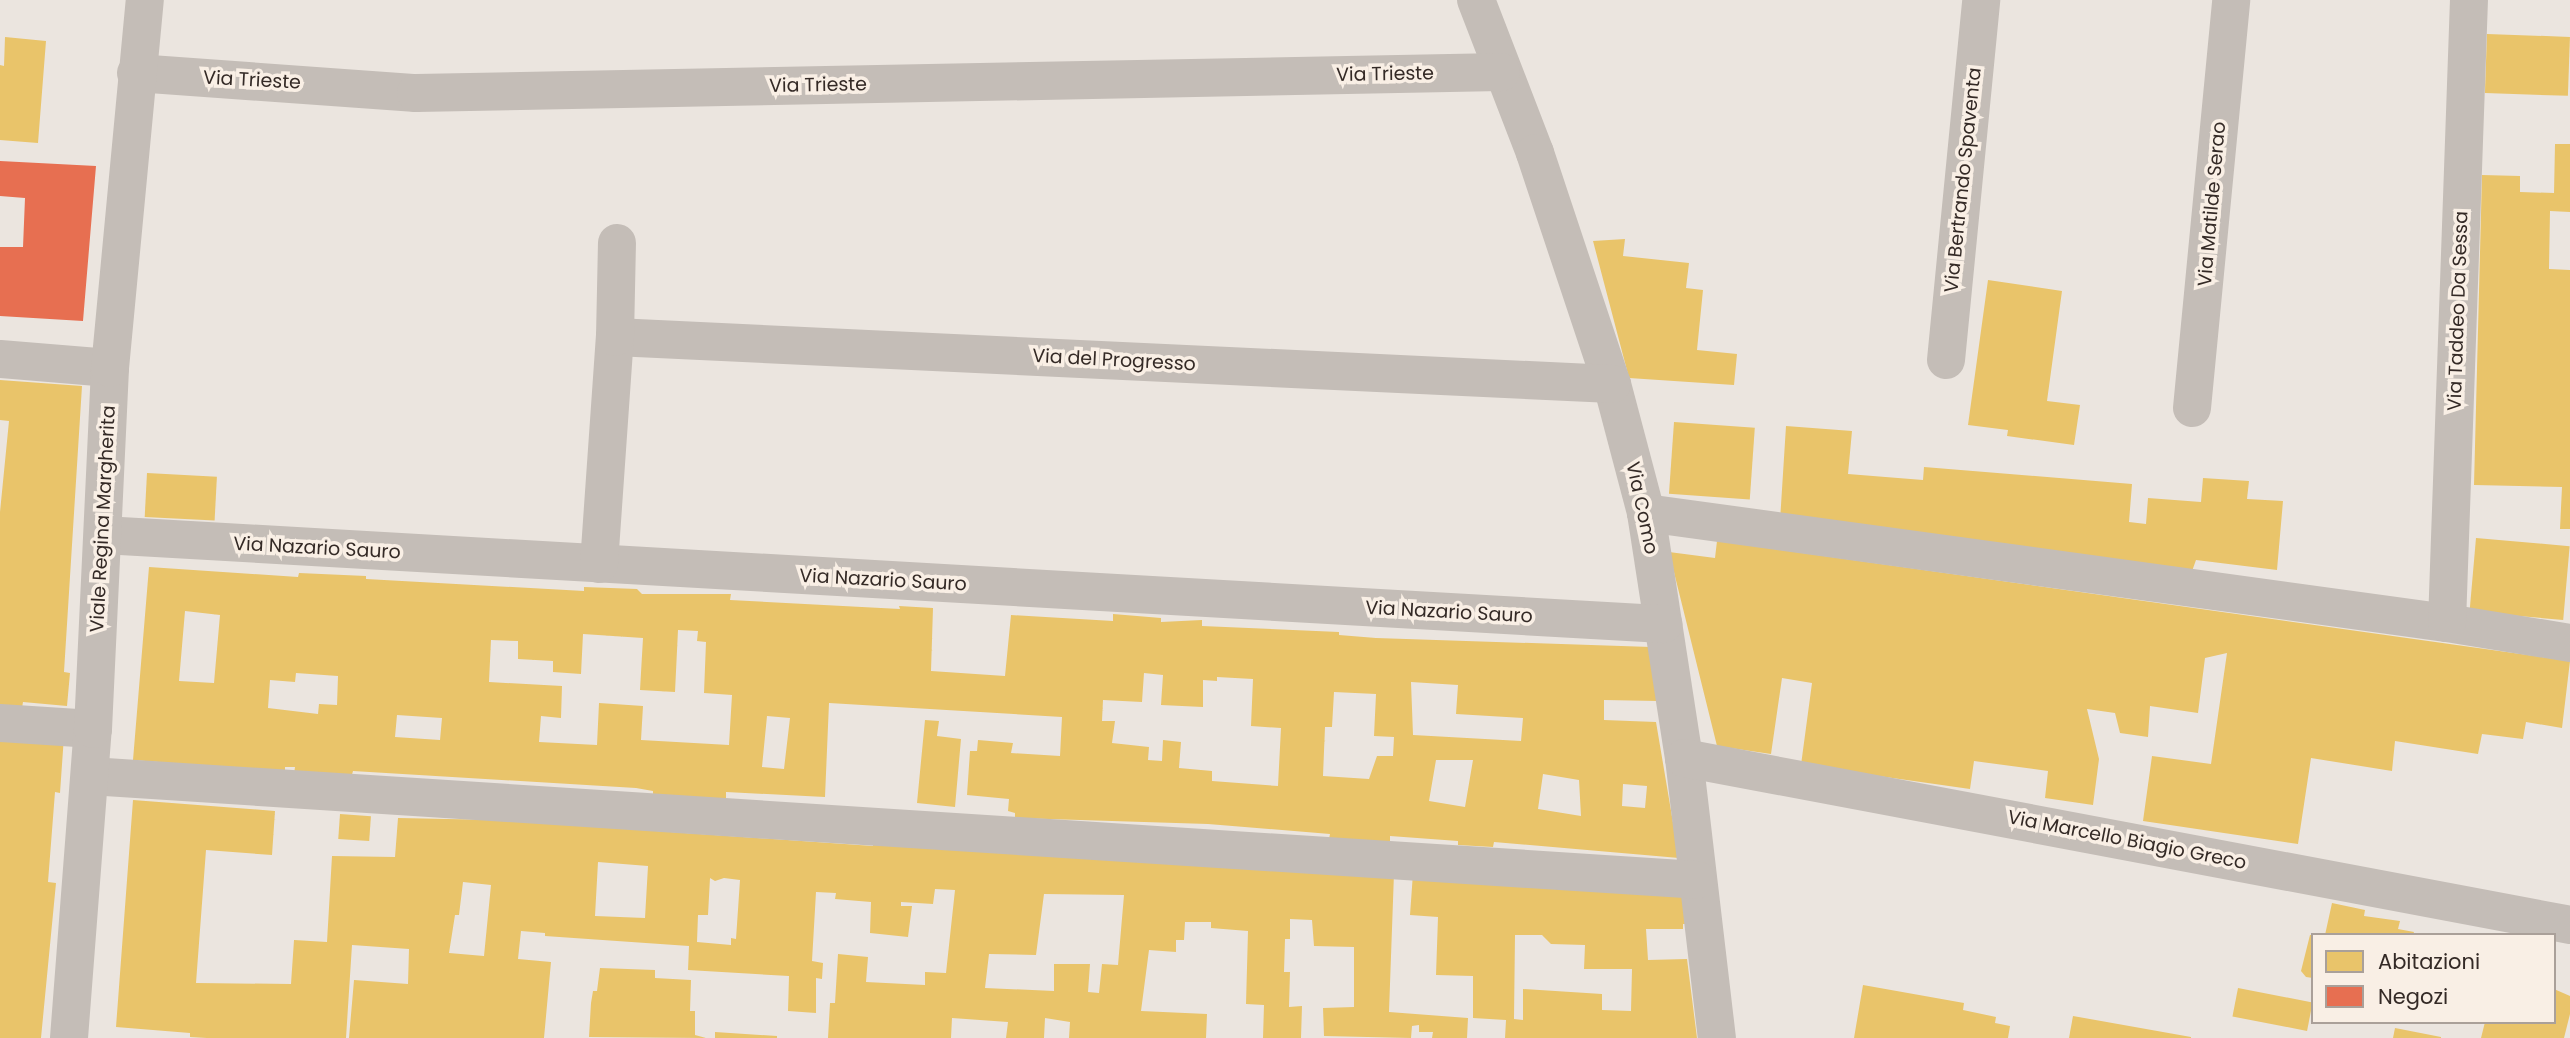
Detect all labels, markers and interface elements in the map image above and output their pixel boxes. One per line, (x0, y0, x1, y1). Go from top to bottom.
street label: Via Trieste (1336, 62, 1434, 86)
street label: Via Trieste (203, 66, 301, 94)
street label: Via Bertrando Spaventa (1940, 66, 1986, 294)
street label: Via Trieste (769, 73, 867, 97)
street label: Via Matilde Serao (2193, 121, 2231, 287)
street label: Via Taddeo Da Sessa (2443, 211, 2473, 411)
street label: Via del Progresso (1032, 344, 1196, 376)
street label: Viale Regina Margherita (86, 405, 120, 633)
street label: Via Como (1621, 460, 1663, 556)
street label: Via Nazario Sauro (233, 532, 401, 564)
street label: Via Nazario Sauro (799, 564, 967, 596)
street label: Via Nazario Sauro (1365, 596, 1533, 628)
street label: Via Marcello Biagio Greco (2006, 806, 2248, 874)
legend (2311, 933, 2556, 1024)
text: Abitazioni (2378, 947, 2480, 976)
text: Negozi (2378, 982, 2448, 1011)

